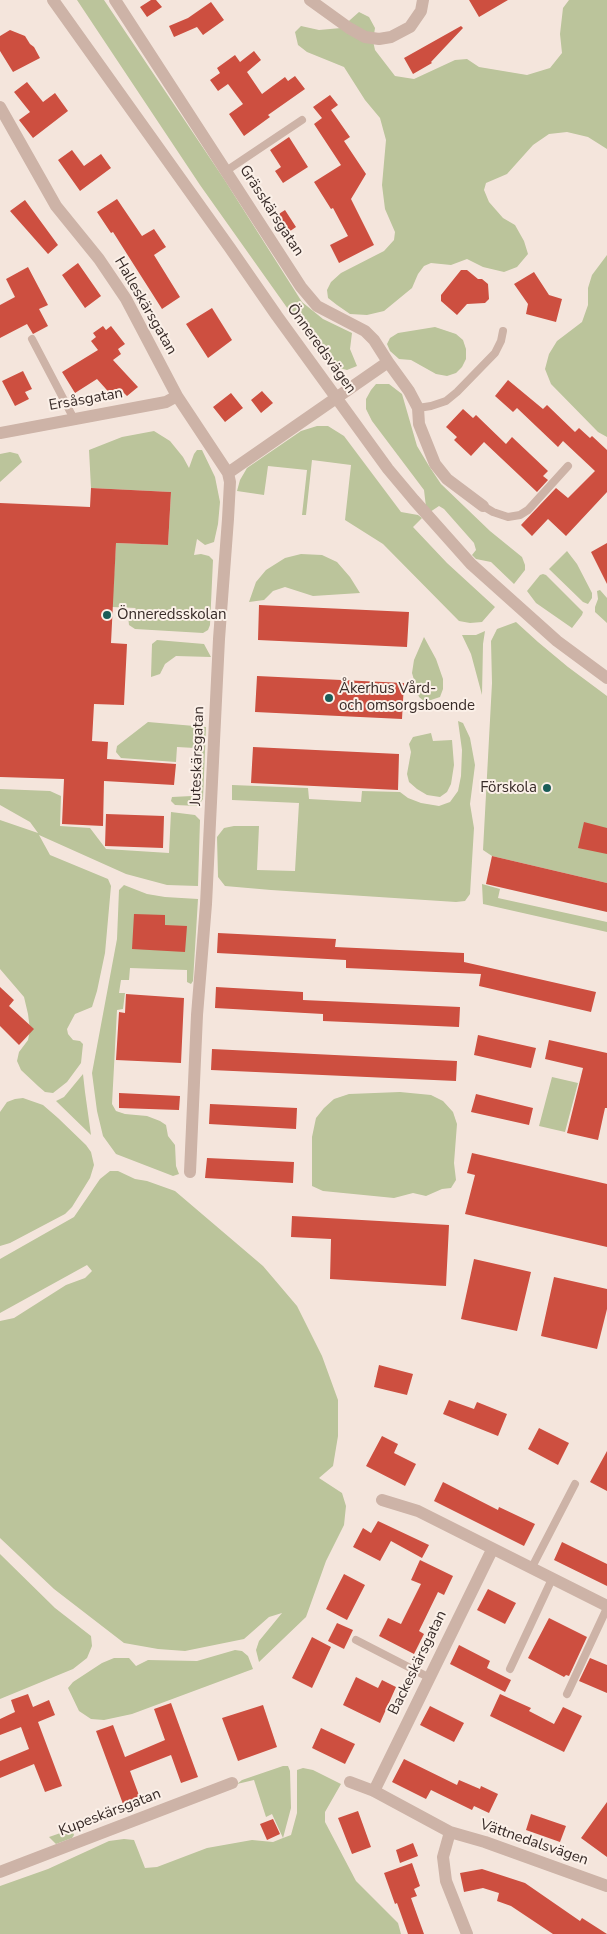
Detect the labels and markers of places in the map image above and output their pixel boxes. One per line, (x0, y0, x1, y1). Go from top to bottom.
place label: Önneredsskolan (117, 606, 227, 624)
marker: Önneredsskolan (101, 609, 113, 621)
place label: Åkerhus Vård- och omsorgsboende (339, 680, 475, 715)
marker: Åkerhus Vård- och omsorgsboende (323, 692, 335, 704)
place label: Förskola (480, 779, 537, 797)
marker: Förskola (541, 782, 553, 794)

